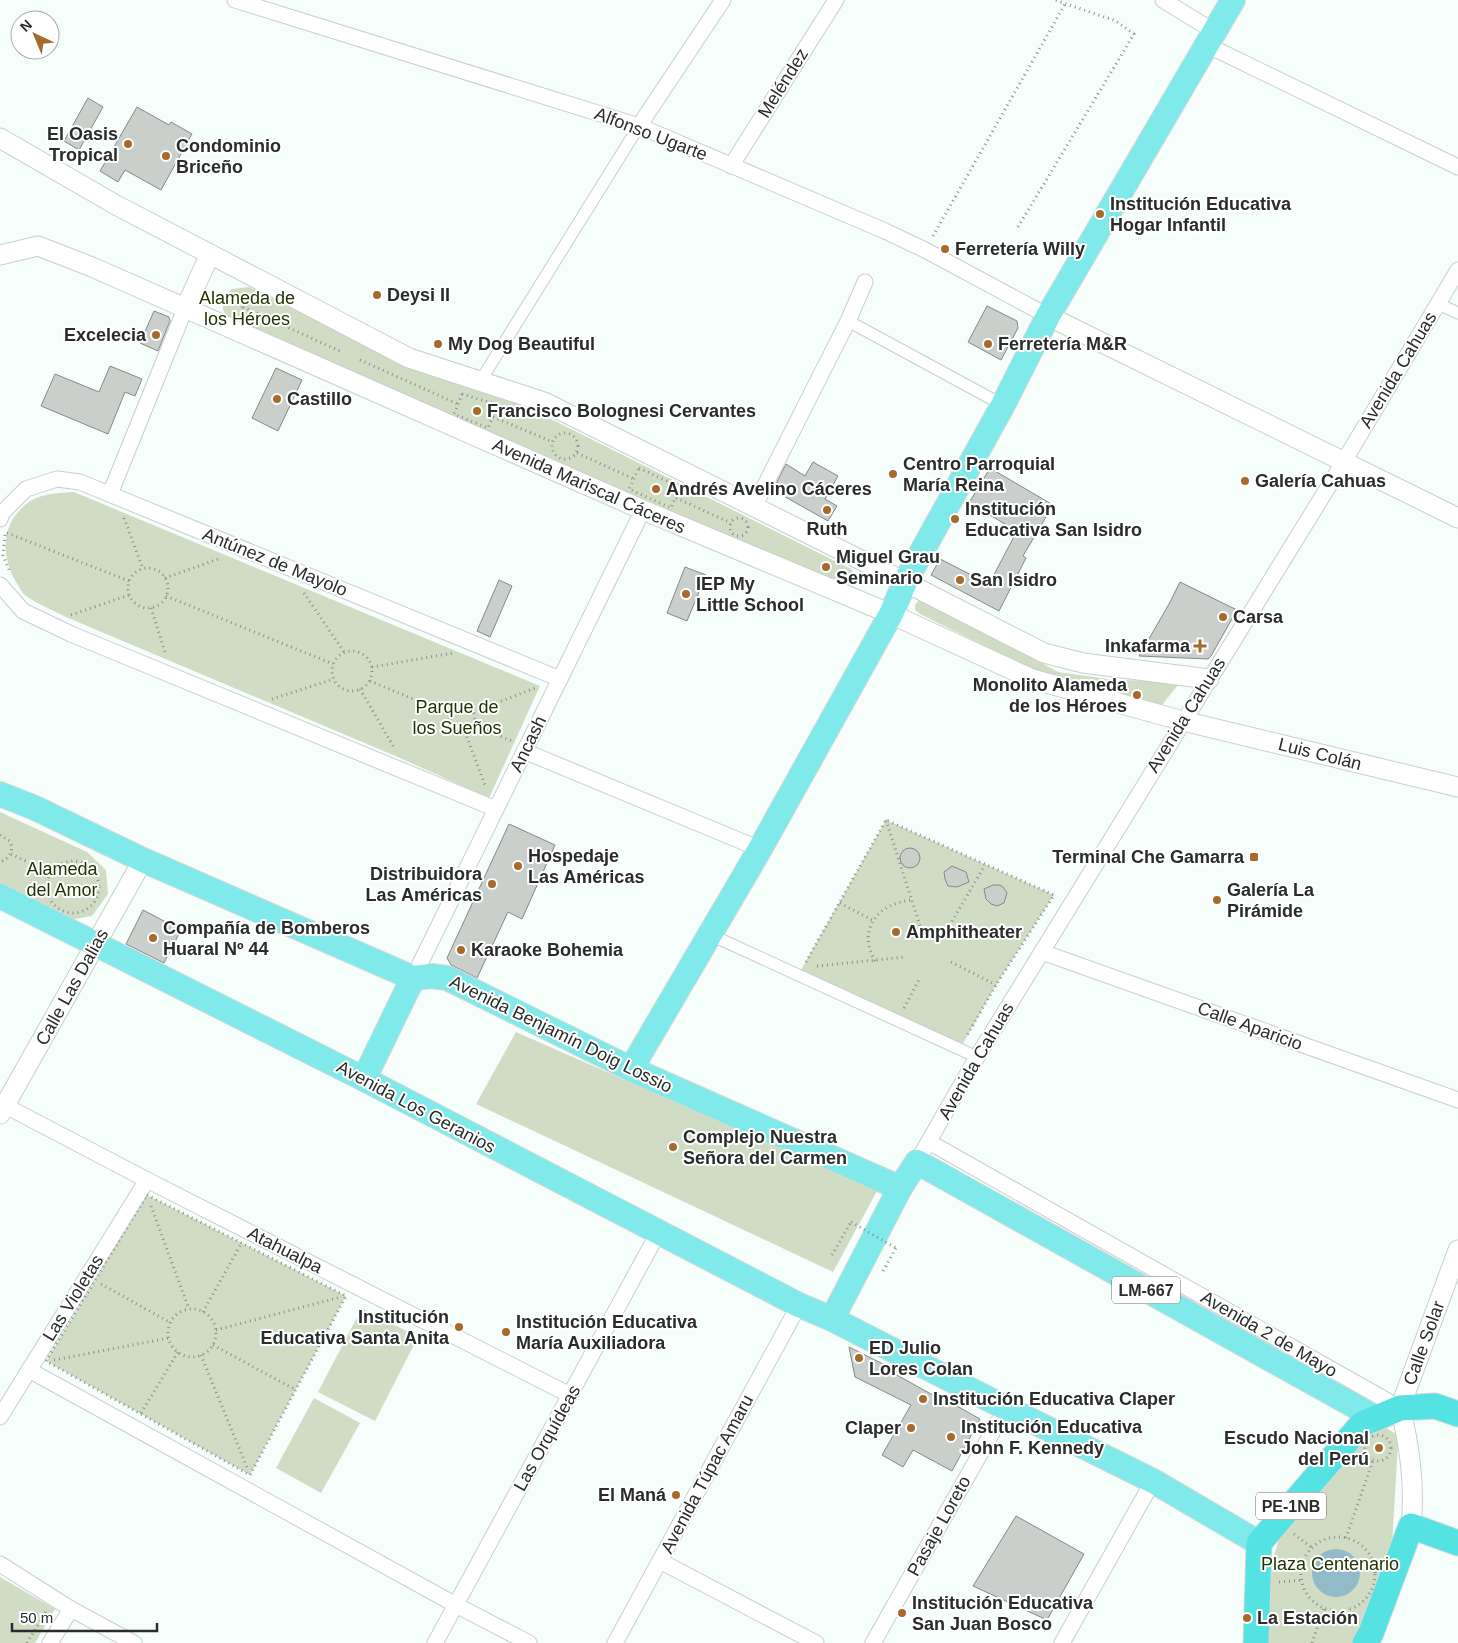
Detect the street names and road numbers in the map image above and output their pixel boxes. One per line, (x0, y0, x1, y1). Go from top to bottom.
street label: Meléndez (754, 45, 812, 121)
street label: Alfonso Ugarte (592, 103, 710, 165)
street label: Avenida Cahuas (1355, 308, 1441, 432)
street label: Avenida Mariscal Cáceres (490, 434, 688, 538)
street label: Antúnez de Mayolo (200, 524, 350, 600)
street label: Avenida Cahuas (1143, 654, 1229, 776)
street label: Ancash (506, 713, 550, 775)
street label: Luis Colán (1276, 734, 1364, 774)
street label: Calle Las Dalias (32, 925, 112, 1049)
street label: Avenida Benjamín Doig Lossio (447, 971, 675, 1097)
street label: Calle Aparicio (1195, 998, 1305, 1054)
street label: Avenida Cahuas (934, 999, 1018, 1123)
street label: Avenida Los Geranios (333, 1057, 499, 1157)
street label: Atahualpa (244, 1223, 327, 1278)
street label: Las Violetas (39, 1251, 107, 1345)
road number: LM-667 (1112, 1276, 1180, 1304)
street label: Avenida 2 de Mayo (1197, 1287, 1341, 1381)
street label: Calle Solar (1400, 1298, 1448, 1388)
street label: Las Orquídeas (510, 1382, 584, 1494)
street label: Avenida Túpac Amaru (657, 1391, 757, 1557)
street label: Pasaje Loreto (903, 1473, 975, 1579)
road number: PE-1NB (1256, 1492, 1326, 1520)

